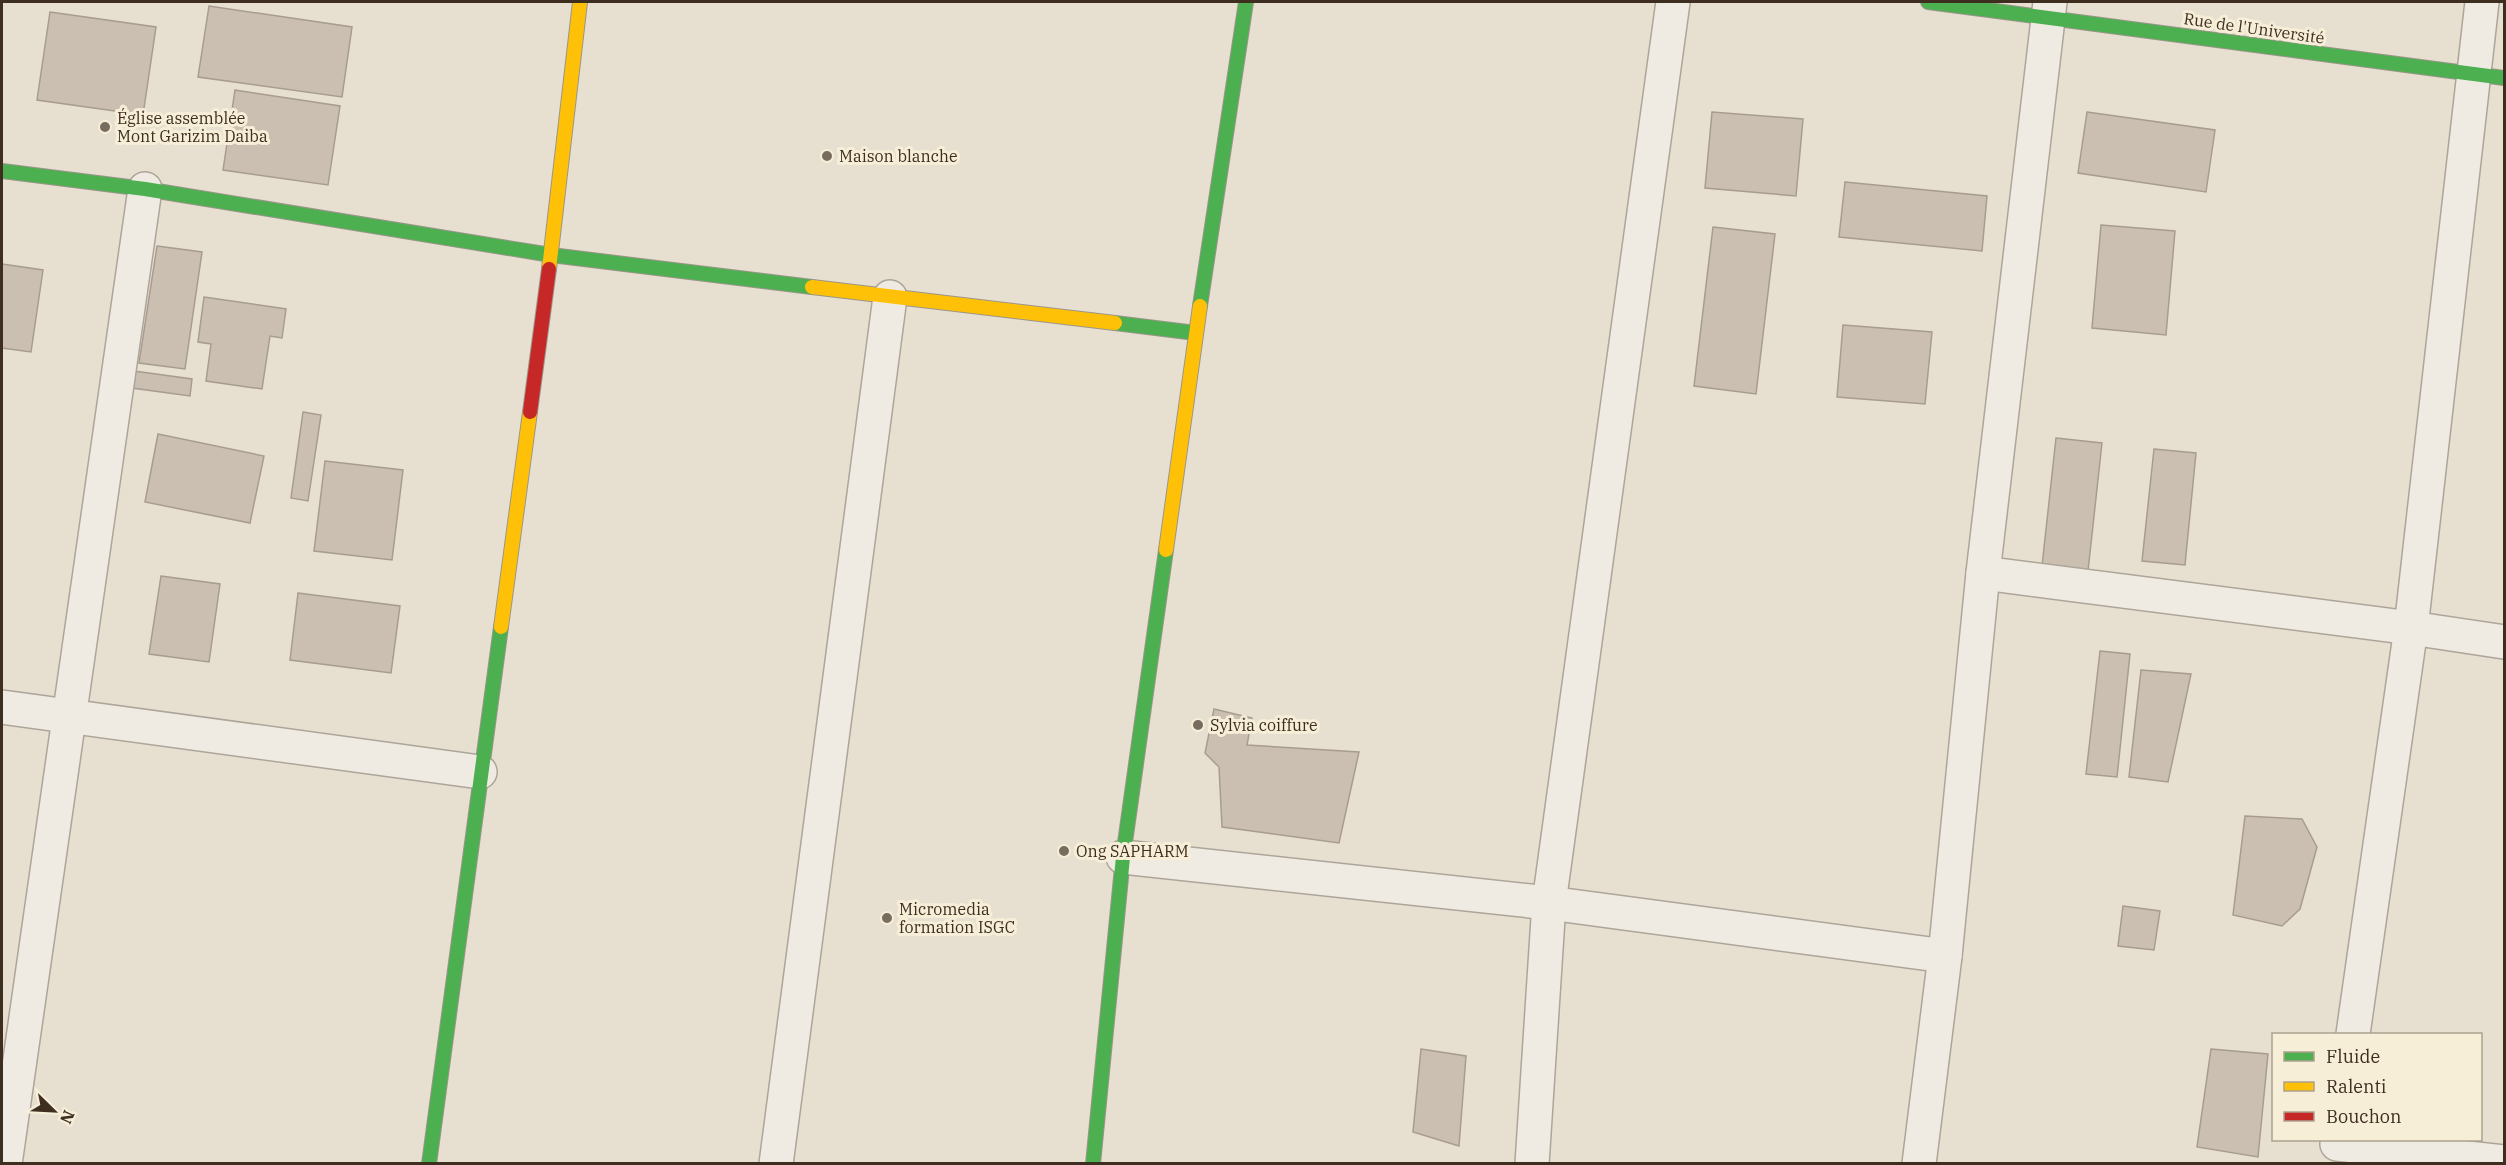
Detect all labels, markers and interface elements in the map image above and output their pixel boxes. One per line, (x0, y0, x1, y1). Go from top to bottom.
street label: Rue de l'Université (2182, 8, 2326, 48)
place label: Église assemblée Mont Garizim Daiba (117, 107, 268, 146)
marker: Église assemblée Mont Garizim Daiba (98, 120, 112, 134)
place label: Maison blanche (839, 146, 958, 166)
marker: Maison blanche (820, 149, 834, 163)
place label: Sylvia coiffure (1210, 715, 1317, 735)
marker: Sylvia coiffure (1191, 718, 1205, 732)
place label: Ong SAPHARM (1076, 841, 1189, 861)
marker: Ong SAPHARM (1057, 844, 1071, 858)
place label: Micromedia formation ISGC (899, 899, 1015, 937)
marker: Micromedia formation ISGC (880, 911, 894, 925)
legend (2272, 1033, 2482, 1141)
text: Fluide (2326, 1045, 2380, 1068)
text: Ralenti (2326, 1075, 2387, 1098)
north arrow (24, 1081, 84, 1141)
text: Bouchon (2326, 1105, 2402, 1128)
text: N (56, 1107, 79, 1127)

